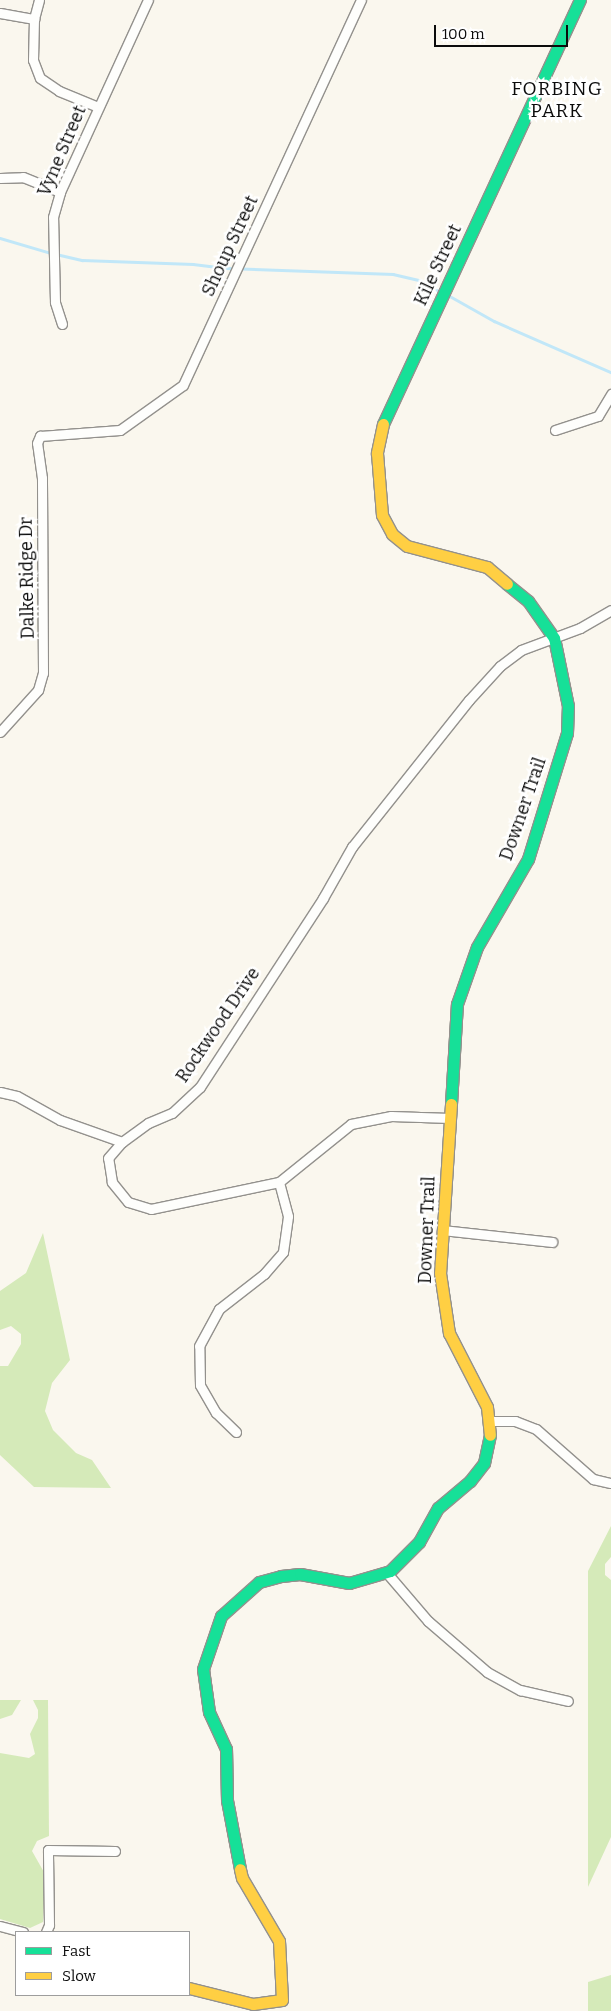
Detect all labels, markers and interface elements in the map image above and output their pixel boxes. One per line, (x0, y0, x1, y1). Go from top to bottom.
scale bar (436, 15, 570, 47)
text: 100 m (442, 25, 485, 43)
district label: FORBING PARK (510, 78, 604, 122)
street label: Vyne Street (33, 102, 91, 200)
street label: Shoup Street (197, 192, 263, 300)
street label: Kile Street (410, 221, 466, 309)
street label: Dalke Ridge Dr (15, 517, 39, 639)
street label: Downer Trail (495, 755, 551, 863)
street label: Rockwood Drive (172, 963, 264, 1087)
street label: Downer Trail (414, 1176, 440, 1284)
legend (15, 1931, 190, 1996)
text: Fast (62, 1942, 91, 1960)
text: Slow (62, 1967, 96, 1985)

